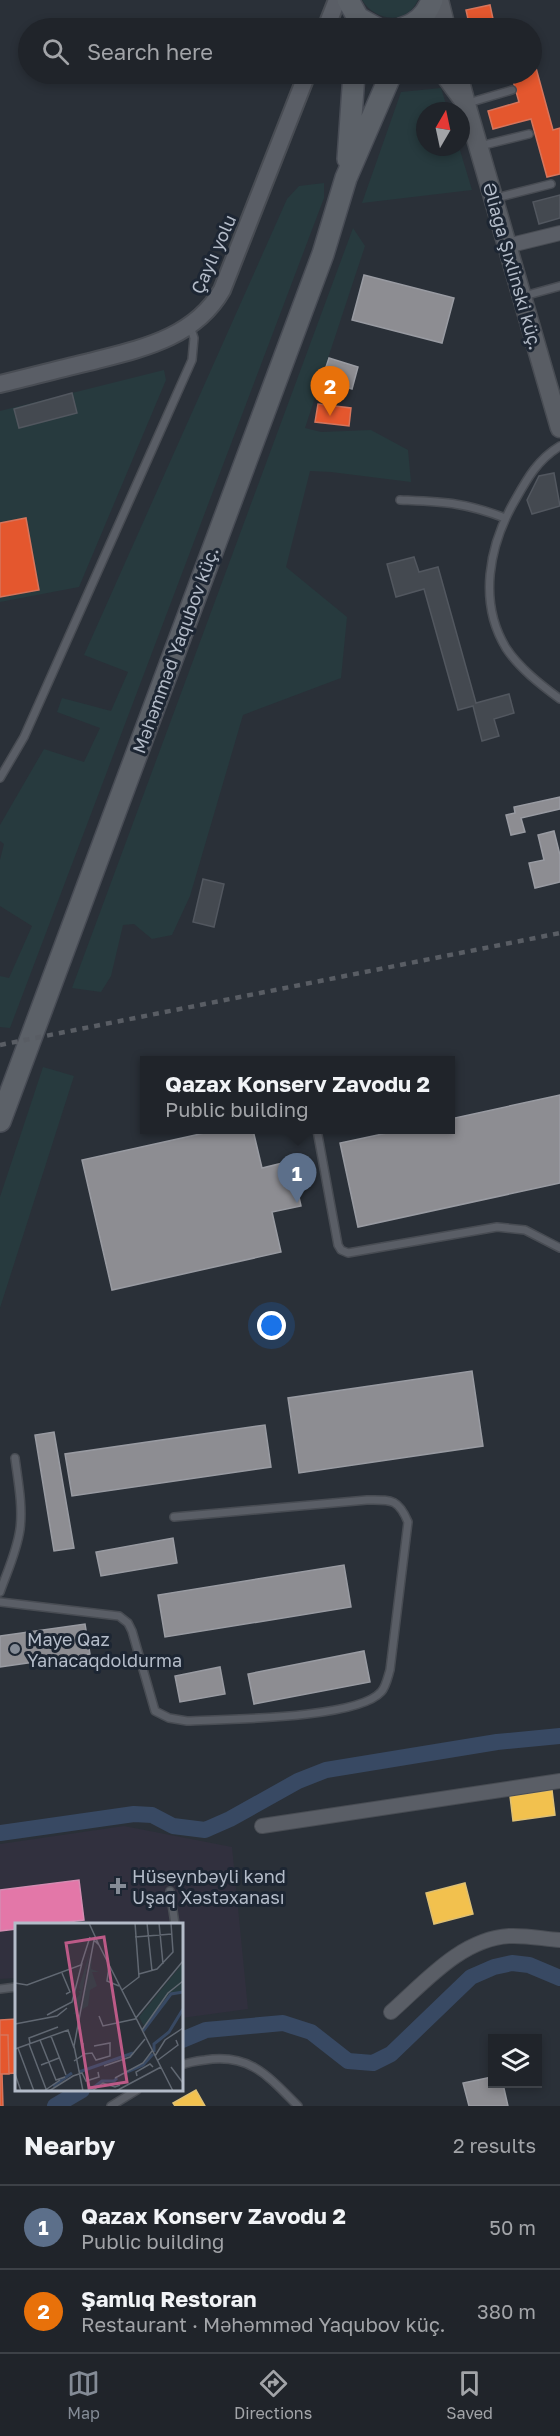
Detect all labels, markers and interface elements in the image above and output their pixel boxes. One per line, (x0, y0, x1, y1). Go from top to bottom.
search box (18, 18, 542, 84)
icon: search (39, 35, 72, 68)
text: Search here (87, 38, 213, 65)
north arrow (416, 102, 470, 156)
street label: Əliağa Şıxlinski küç. (479, 180, 547, 352)
street label: Çaylı yolu (186, 211, 240, 297)
pin: 2 (310, 366, 350, 416)
street label: Məhəmməd Yaqubov küç. (127, 544, 223, 756)
popup (140, 1056, 455, 1134)
text: Qazax Konserv Zavodu 2 (165, 1070, 430, 1097)
text: Public building (165, 1097, 308, 1121)
pin: 1 (278, 1154, 316, 1203)
your location (257, 1311, 286, 1340)
place label: Maye Qaz Yanacaqdoldurma (27, 1628, 182, 1671)
marker: Maye Qaz Yanacaqdoldurma (8, 1642, 22, 1656)
place label: Hüseynbəyli kənd Uşaq Xəstəxanası (132, 1865, 286, 1908)
marker: Hüseynbəyli kənd Uşaq Xəstəxanası (109, 1877, 127, 1895)
inset map (15, 1923, 183, 2091)
map controls (488, 2034, 542, 2088)
button: layers (488, 2034, 542, 2088)
text: Nearby (24, 2130, 115, 2161)
text: 2 results (453, 2133, 536, 2157)
text: Qazax Konserv Zavodu 2 (81, 2202, 346, 2229)
text: 1 (38, 2215, 49, 2239)
text: 50 m (489, 2215, 536, 2239)
text: Public building (81, 2229, 224, 2253)
text: Şamlıq Restoran (81, 2285, 257, 2312)
text: 2 (37, 2299, 50, 2323)
text: 380 m (477, 2299, 536, 2323)
text: Restaurant · Məhəmməd Yaqubov küç. (81, 2312, 445, 2336)
tab: Map (67, 2367, 100, 2423)
tab: Directions (234, 2367, 312, 2423)
tab: Saved (446, 2367, 493, 2423)

